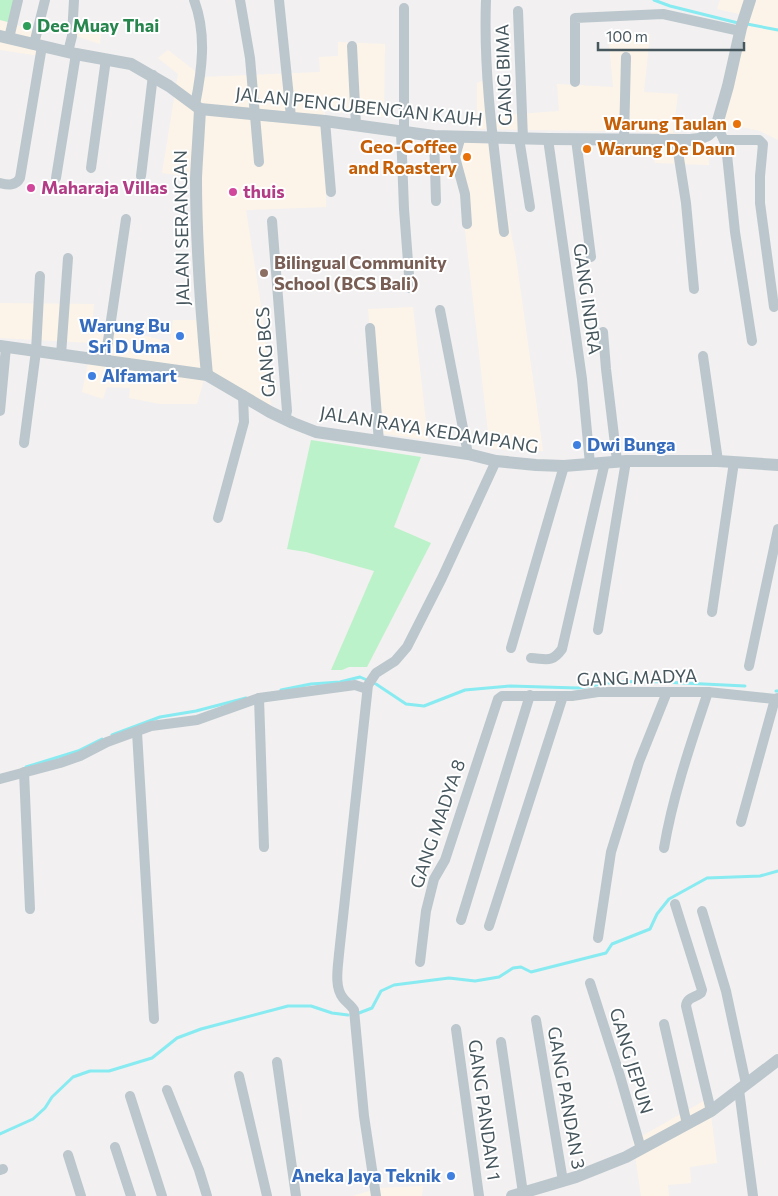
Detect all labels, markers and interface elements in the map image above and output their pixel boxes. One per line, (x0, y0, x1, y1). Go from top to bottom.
place label: Dee Muay Thai (37, 14, 159, 36)
marker: Dee Muay Thai (21, 20, 33, 32)
scale bar (598, 20, 744, 52)
street label: GANG BIMA (490, 24, 516, 126)
text: 100 m (606, 27, 648, 45)
street label: JALAN PENGUBENGAN KAUH (234, 82, 484, 130)
place label: Warung Taulan (603, 112, 727, 134)
marker: Warung Taulan (731, 118, 743, 130)
place label: Geo-Coffee and Roastery (348, 135, 457, 178)
place label: Warung De Daun (597, 137, 735, 159)
marker: Warung De Daun (581, 143, 593, 155)
street label: JALAN SERANGAN (169, 150, 193, 306)
marker: Geo-Coffee and Roastery (461, 151, 473, 163)
place label: Maharaja Villas (41, 176, 168, 198)
place label: thuis (243, 180, 285, 202)
marker: Maharaja Villas (25, 182, 37, 194)
marker: thuis (227, 186, 239, 198)
street label: GANG INDRA (569, 242, 607, 356)
place label: Bilingual Community School (BCS Bali) (274, 251, 447, 294)
marker: Bilingual Community School (BCS Bali) (258, 267, 270, 279)
street label: GANG BCS (251, 306, 279, 398)
place label: Warung Bu Sri D Uma (79, 314, 170, 357)
marker: Warung Bu Sri D Uma (174, 330, 186, 342)
place label: Alfamart (102, 364, 177, 386)
marker: Alfamart (86, 370, 98, 382)
street label: JALAN RAYA KEDAMPANG (318, 401, 540, 457)
place label: Dwi Bunga (587, 433, 676, 455)
marker: Dwi Bunga (571, 439, 583, 451)
street label: GANG MADYA (576, 664, 698, 690)
street label: GANG MADYA 8 (405, 756, 469, 891)
street label: GANG JEPUN (605, 1005, 659, 1116)
street label: GANG PANDAN 3 (544, 1025, 590, 1171)
street label: GANG PANDAN 1 (464, 1038, 506, 1182)
place label: Aneka Jaya Teknik (291, 1164, 442, 1186)
marker: Aneka Jaya Teknik (445, 1170, 457, 1182)

